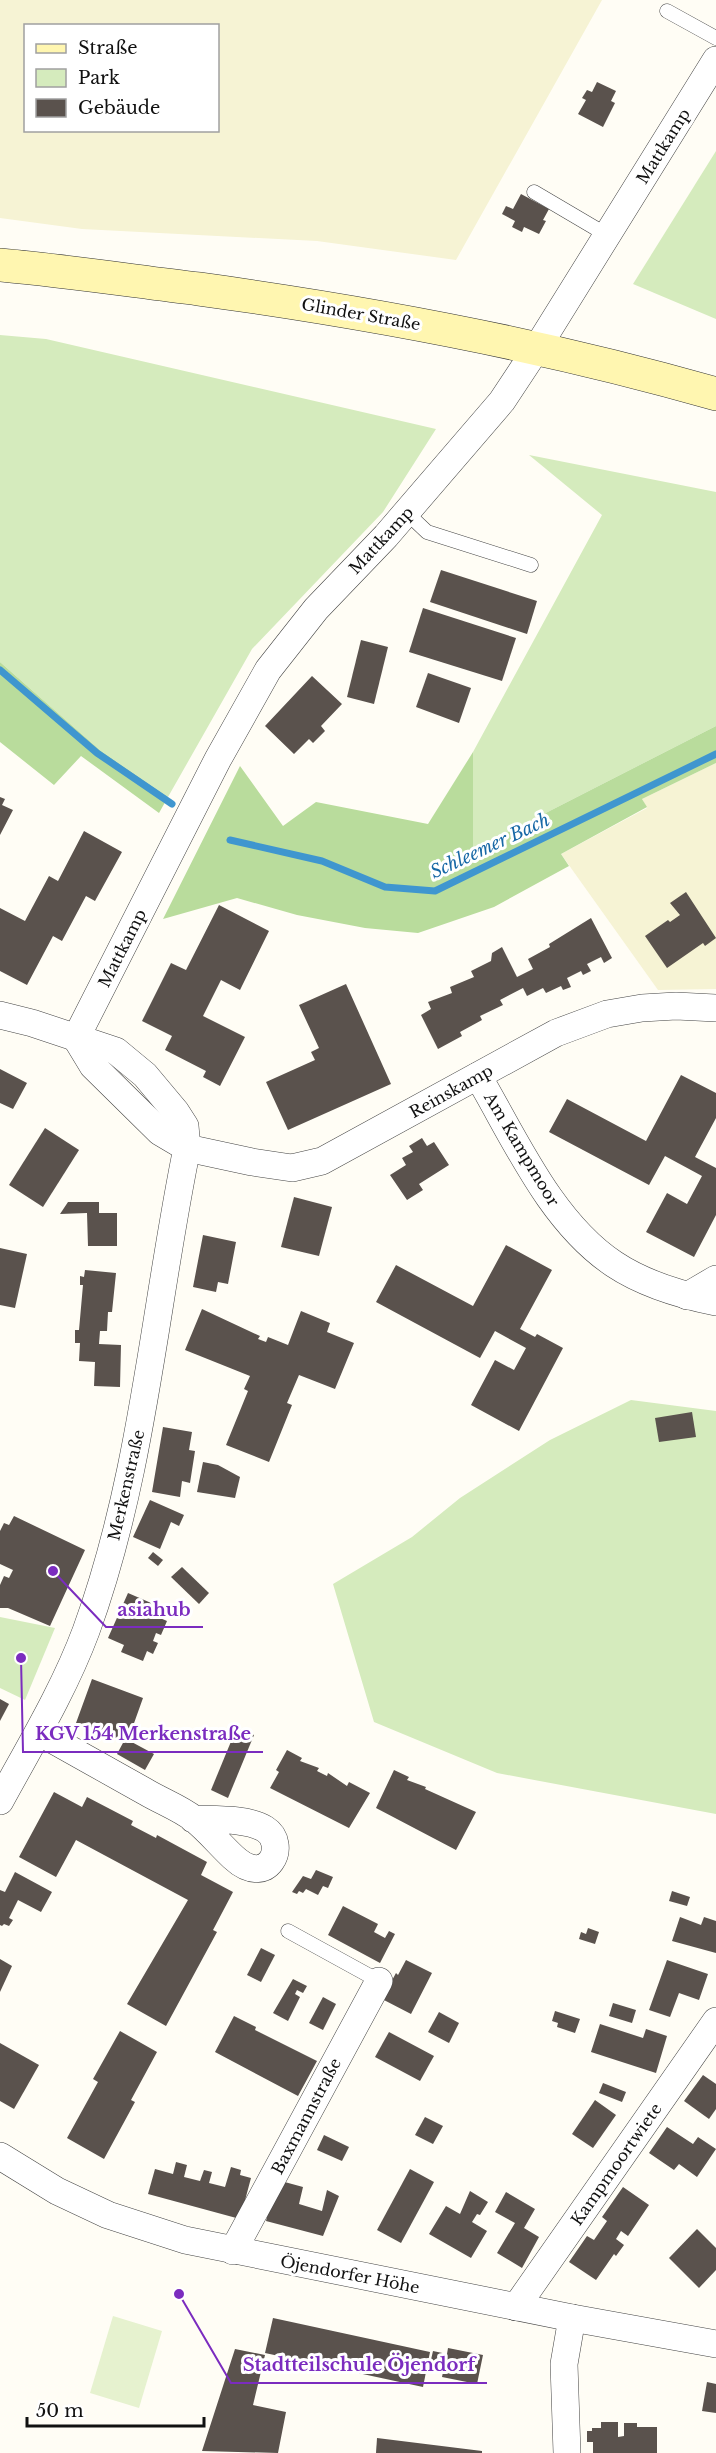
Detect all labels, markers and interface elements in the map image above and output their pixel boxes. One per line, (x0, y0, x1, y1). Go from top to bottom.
legend (24, 24, 219, 132)
text: Straße (78, 37, 138, 59)
text: Park (78, 67, 120, 89)
text: Gebäude (78, 97, 160, 119)
street label: Mattkamp (632, 104, 694, 187)
street label: Glinder Straße (300, 294, 422, 334)
street label: Mattkamp (345, 502, 417, 578)
water label: Schleemer Bach (427, 809, 553, 883)
street label: Mattkamp (94, 905, 150, 990)
street label: Reinskamp (406, 1060, 496, 1122)
street label: Am Kampmoor (480, 1088, 564, 1210)
street label: Merkenstraße (104, 1428, 148, 1542)
callout: asiahub (106, 1591, 203, 1627)
text: asiahub (117, 1599, 191, 1621)
callout: KGV 154 Merkenstraße (23, 1716, 263, 1752)
text: KGV 154 Merkenstraße (35, 1723, 251, 1745)
street label: Baxmannstraße (267, 2054, 345, 2178)
street label: Kampmoortwiete (566, 2099, 666, 2229)
street label: Öjendorfer Höhe (279, 2251, 421, 2297)
callout: Stadtteilschule Öjendorf (231, 2347, 487, 2383)
text: Stadtteilschule Öjendorf (243, 2353, 477, 2376)
scale bar (27, 2390, 204, 2428)
text: 50 m (36, 2400, 84, 2422)

